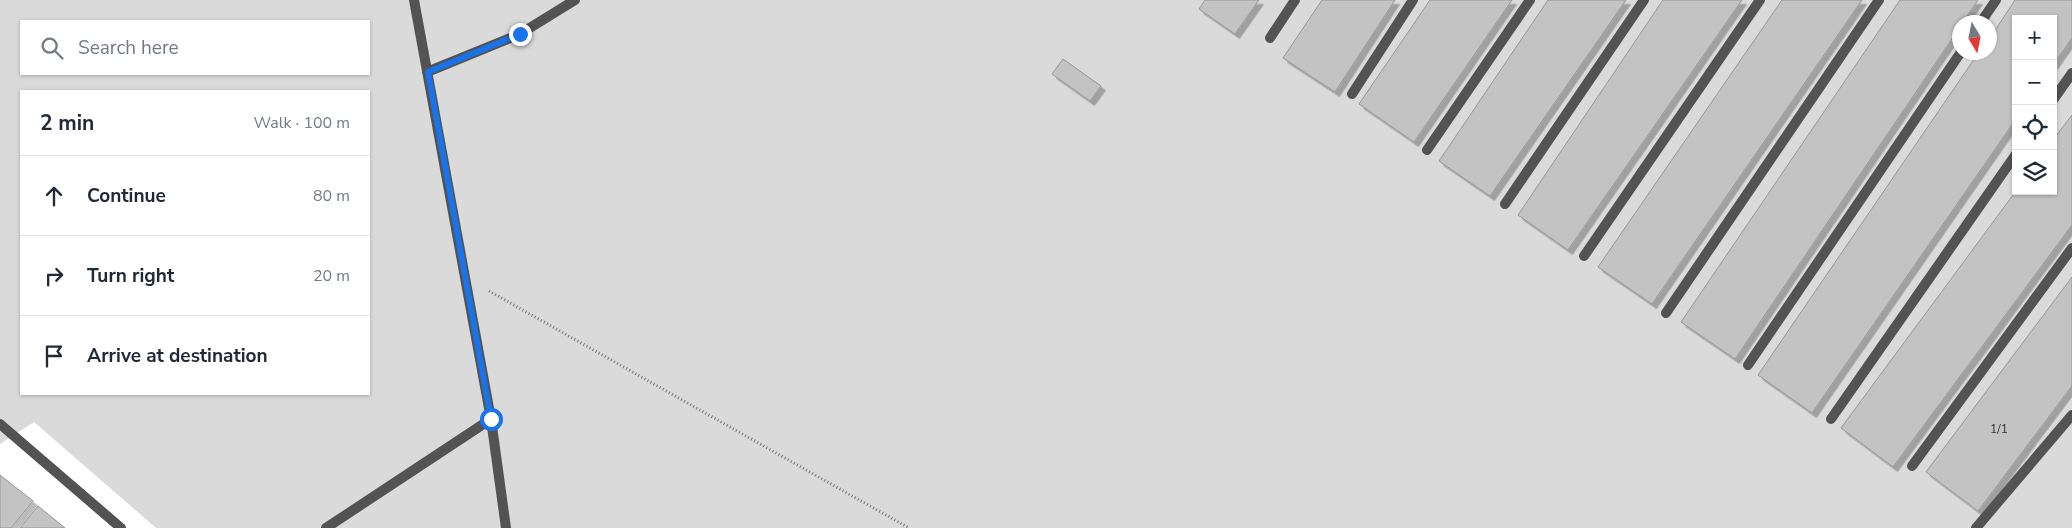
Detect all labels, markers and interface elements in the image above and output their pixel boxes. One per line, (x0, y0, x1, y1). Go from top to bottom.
north arrow (1952, 15, 1997, 60)
map controls (2012, 15, 2057, 195)
button: + (2012, 15, 2057, 60)
search box (20, 20, 370, 75)
route end (509, 23, 532, 46)
icon: search (38, 34, 66, 62)
text: Search here (78, 35, 179, 61)
button: − (2012, 60, 2057, 105)
button: locate (2012, 105, 2057, 150)
text: 2 min (40, 109, 94, 137)
text: Walk · 100 m (254, 112, 350, 134)
button: layers (2012, 150, 2057, 195)
icon: ahead (40, 182, 68, 210)
text: Continue (87, 183, 166, 209)
text: 80 m (313, 185, 350, 207)
icon: right (40, 262, 68, 290)
text: Turn right (87, 263, 174, 289)
text: 20 m (313, 265, 350, 287)
icon: arrive (40, 342, 68, 370)
text: Arrive at destination (87, 343, 268, 369)
route start (480, 408, 503, 431)
house number: 1/1 (1990, 421, 2008, 437)

